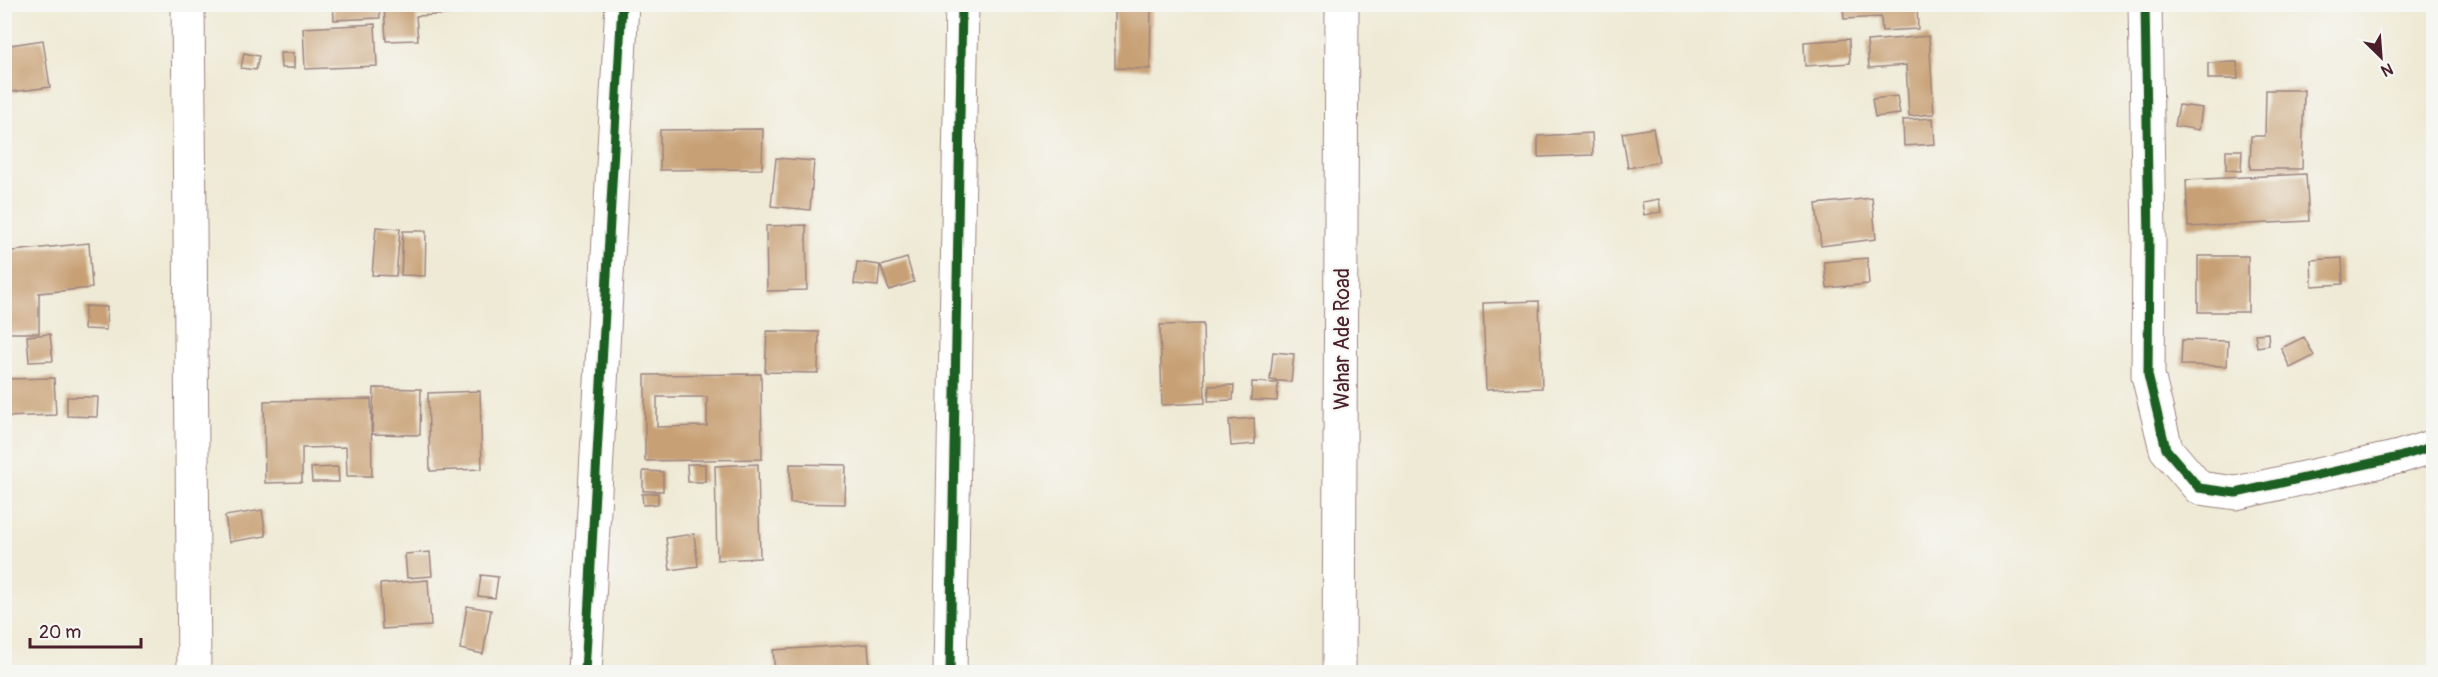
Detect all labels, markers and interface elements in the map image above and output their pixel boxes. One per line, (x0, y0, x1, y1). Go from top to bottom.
north arrow (2351, 27, 2411, 87)
text: N (2378, 58, 2396, 81)
street label: Wahar Ade Road (1329, 268, 1356, 410)
scale bar (30, 611, 141, 649)
text: 20 m (39, 621, 81, 644)

